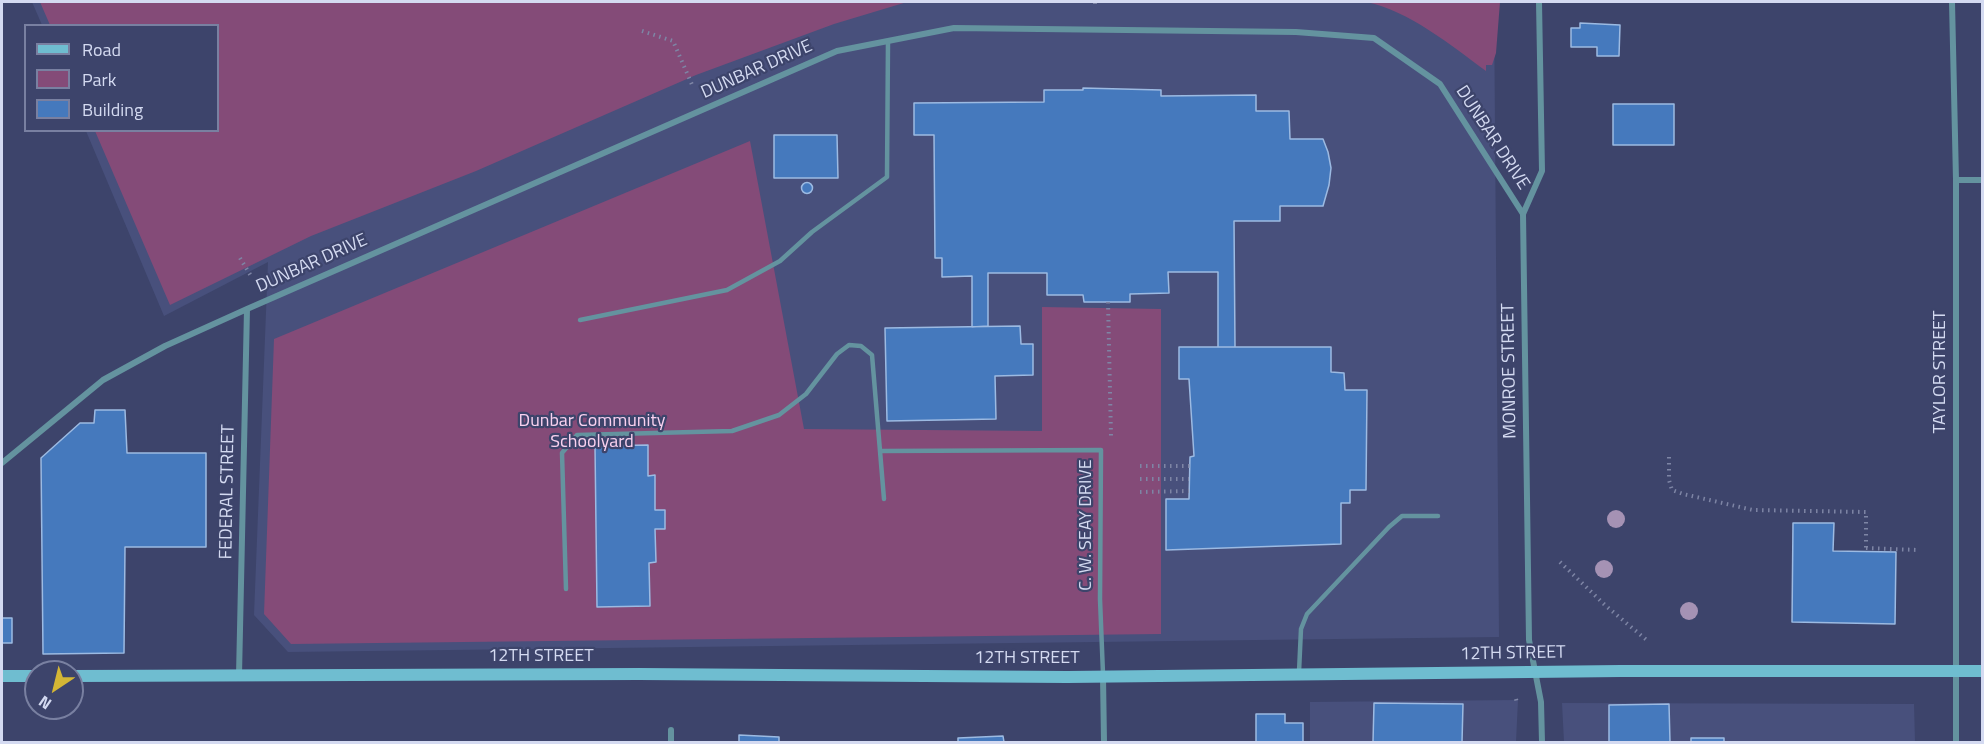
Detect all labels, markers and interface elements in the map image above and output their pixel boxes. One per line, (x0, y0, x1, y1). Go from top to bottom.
legend (24, 24, 219, 132)
text: Road (82, 36, 121, 63)
street label: DUNBAR DRIVE (698, 36, 816, 104)
text: Park (82, 66, 116, 93)
street label: DUNBAR DRIVE (1450, 82, 1534, 194)
text: Building (82, 96, 143, 123)
street label: DUNBAR DRIVE (253, 230, 371, 298)
street label: MONROE STREET (1498, 303, 1522, 439)
street label: TAYLOR STREET (1930, 310, 1952, 434)
park label: Dunbar Community Schoolyard (519, 411, 665, 454)
street label: FEDERAL STREET (216, 424, 240, 560)
street label: C. W. SEAY DRIVE (1076, 459, 1098, 591)
street label: 12TH STREET (1460, 642, 1566, 666)
street label: 12TH STREET (488, 646, 594, 668)
street label: 12TH STREET (974, 648, 1080, 670)
north arrow (24, 660, 84, 720)
text: N (33, 690, 56, 716)

